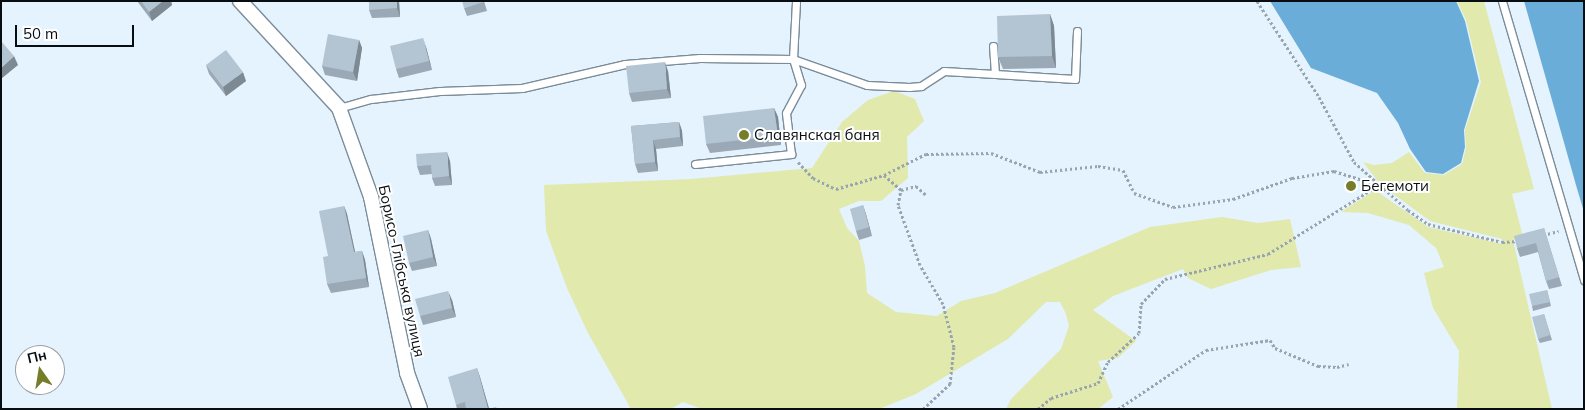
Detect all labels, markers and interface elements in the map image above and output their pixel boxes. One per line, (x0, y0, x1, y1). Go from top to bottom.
scale bar (18, 15, 136, 47)
text: 50 m (23, 24, 58, 43)
place label: Славянская баня (754, 126, 880, 144)
marker: Славянская баня (738, 129, 750, 141)
place label: Бегемоти (1361, 177, 1429, 195)
marker: Бегемоти (1345, 180, 1357, 192)
street label: Борисо-Глібська вулиця (375, 183, 429, 359)
north arrow (15, 345, 65, 395)
text: Пн (25, 345, 48, 367)

